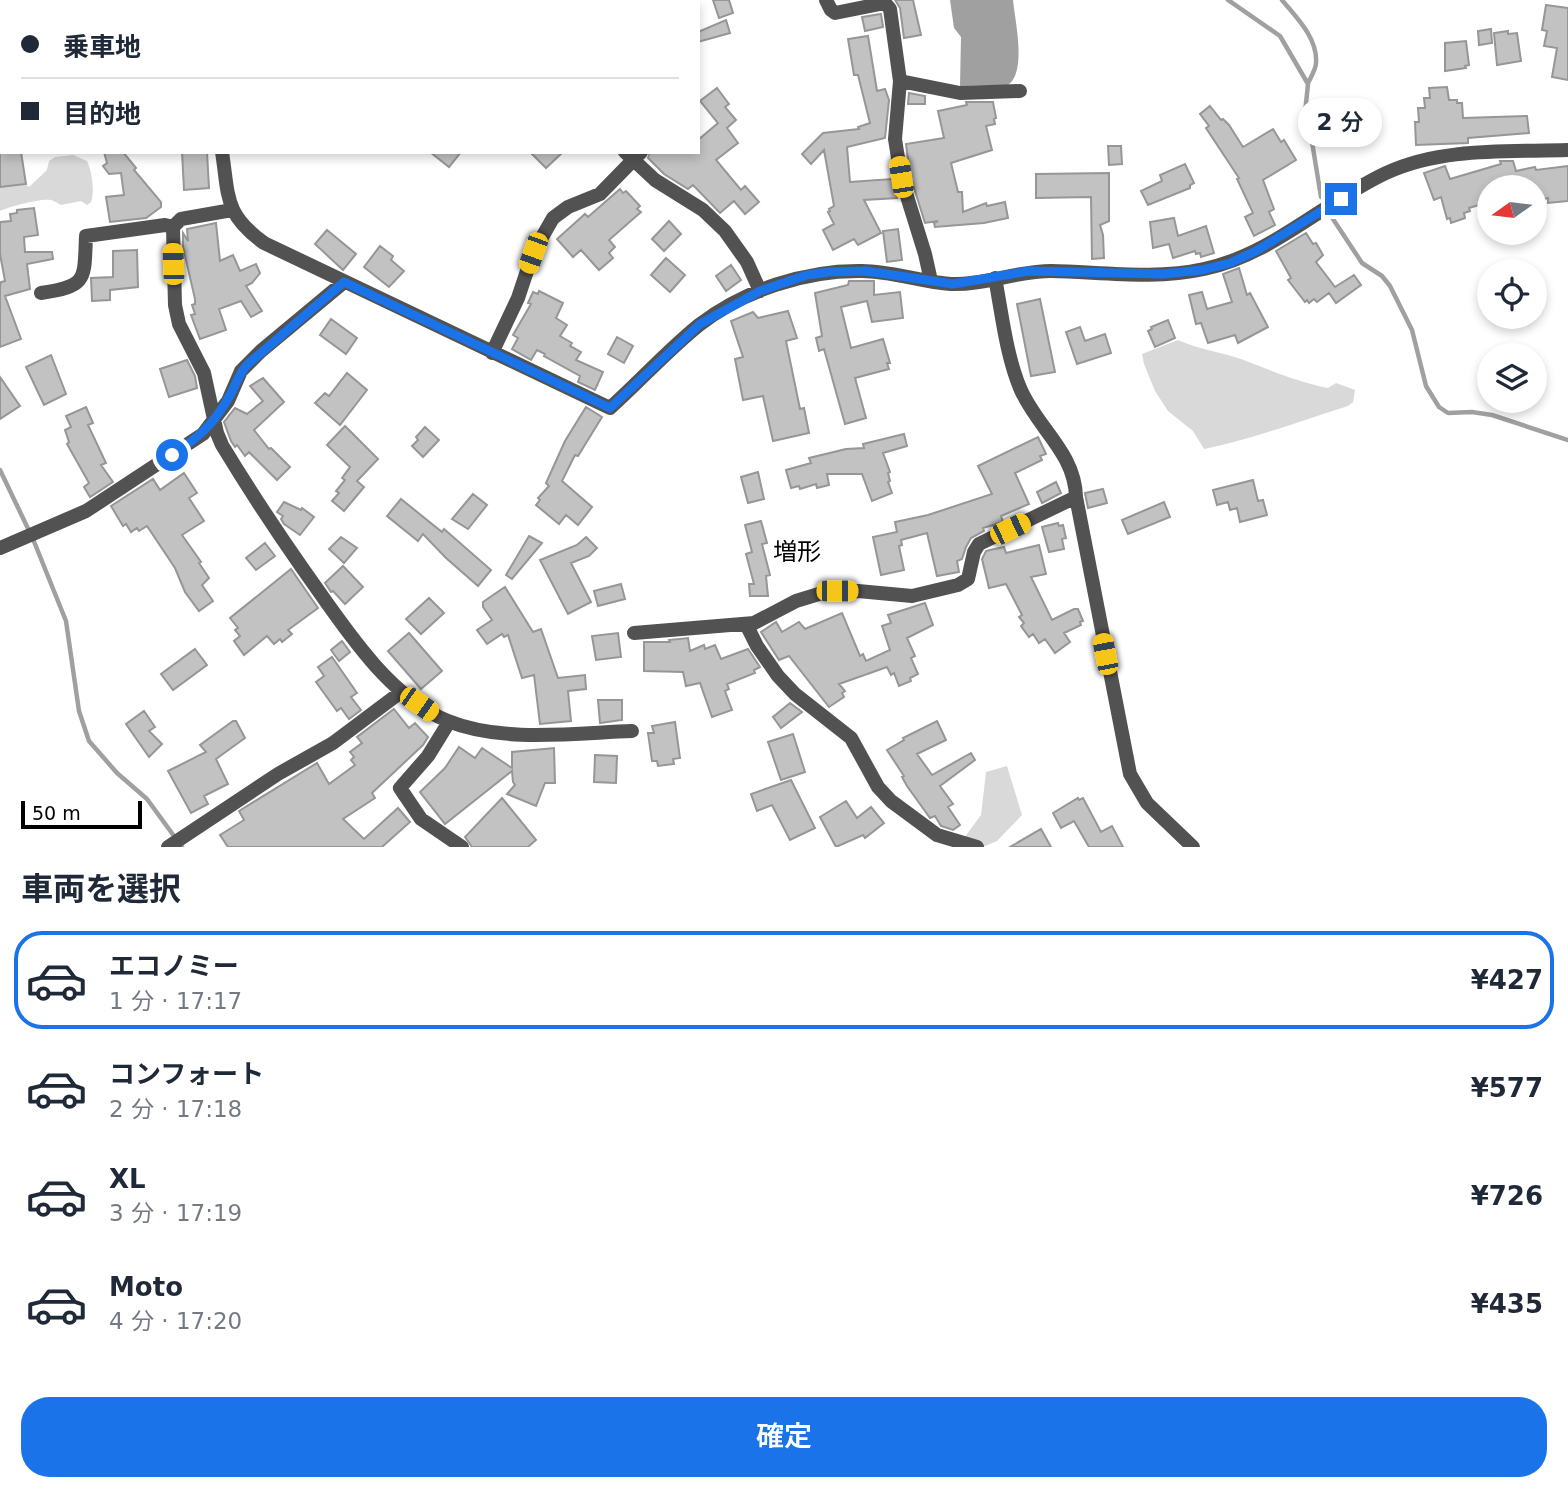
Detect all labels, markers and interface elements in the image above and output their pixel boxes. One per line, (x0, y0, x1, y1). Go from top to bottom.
text: 乗車地 (63, 32, 141, 62)
callout: 2 分 (1299, 97, 1383, 146)
text: 目的地 (63, 99, 141, 129)
text: 2 分 (1316, 109, 1364, 135)
car (888, 155, 915, 199)
north arrow (1477, 175, 1547, 245)
map controls (1477, 175, 1547, 413)
route end (1325, 183, 1357, 215)
car (516, 230, 551, 276)
car (162, 243, 185, 285)
button: locate (1477, 259, 1547, 329)
button: layers (1477, 343, 1547, 413)
route start (156, 439, 188, 471)
car (987, 510, 1034, 548)
district label: 増形 (773, 538, 821, 566)
car (817, 581, 859, 602)
car (1091, 631, 1120, 677)
car (396, 683, 443, 725)
scale bar (21, 798, 142, 830)
text: 50 m (32, 802, 81, 824)
text: 車両を選択 (21, 870, 181, 908)
icon: car (25, 949, 88, 1012)
text: エコノミー (109, 951, 239, 981)
text: ¥427 (1471, 965, 1543, 995)
text: 1 分 · 17:17 (109, 988, 242, 1014)
icon: car (25, 1057, 88, 1120)
text: コンフォート (109, 1059, 264, 1089)
text: ¥577 (1471, 1073, 1543, 1103)
text: 2 分 · 17:18 (109, 1096, 242, 1122)
text: XL (109, 1164, 146, 1194)
icon: car (25, 1165, 88, 1228)
text: ¥726 (1471, 1181, 1543, 1211)
text: 3 分 · 17:19 (109, 1200, 242, 1226)
text: Moto (109, 1272, 183, 1302)
icon: car (25, 1273, 88, 1336)
text: ¥435 (1471, 1289, 1543, 1319)
text: 4 分 · 17:20 (109, 1308, 242, 1334)
button: 確定 (21, 1397, 1547, 1477)

